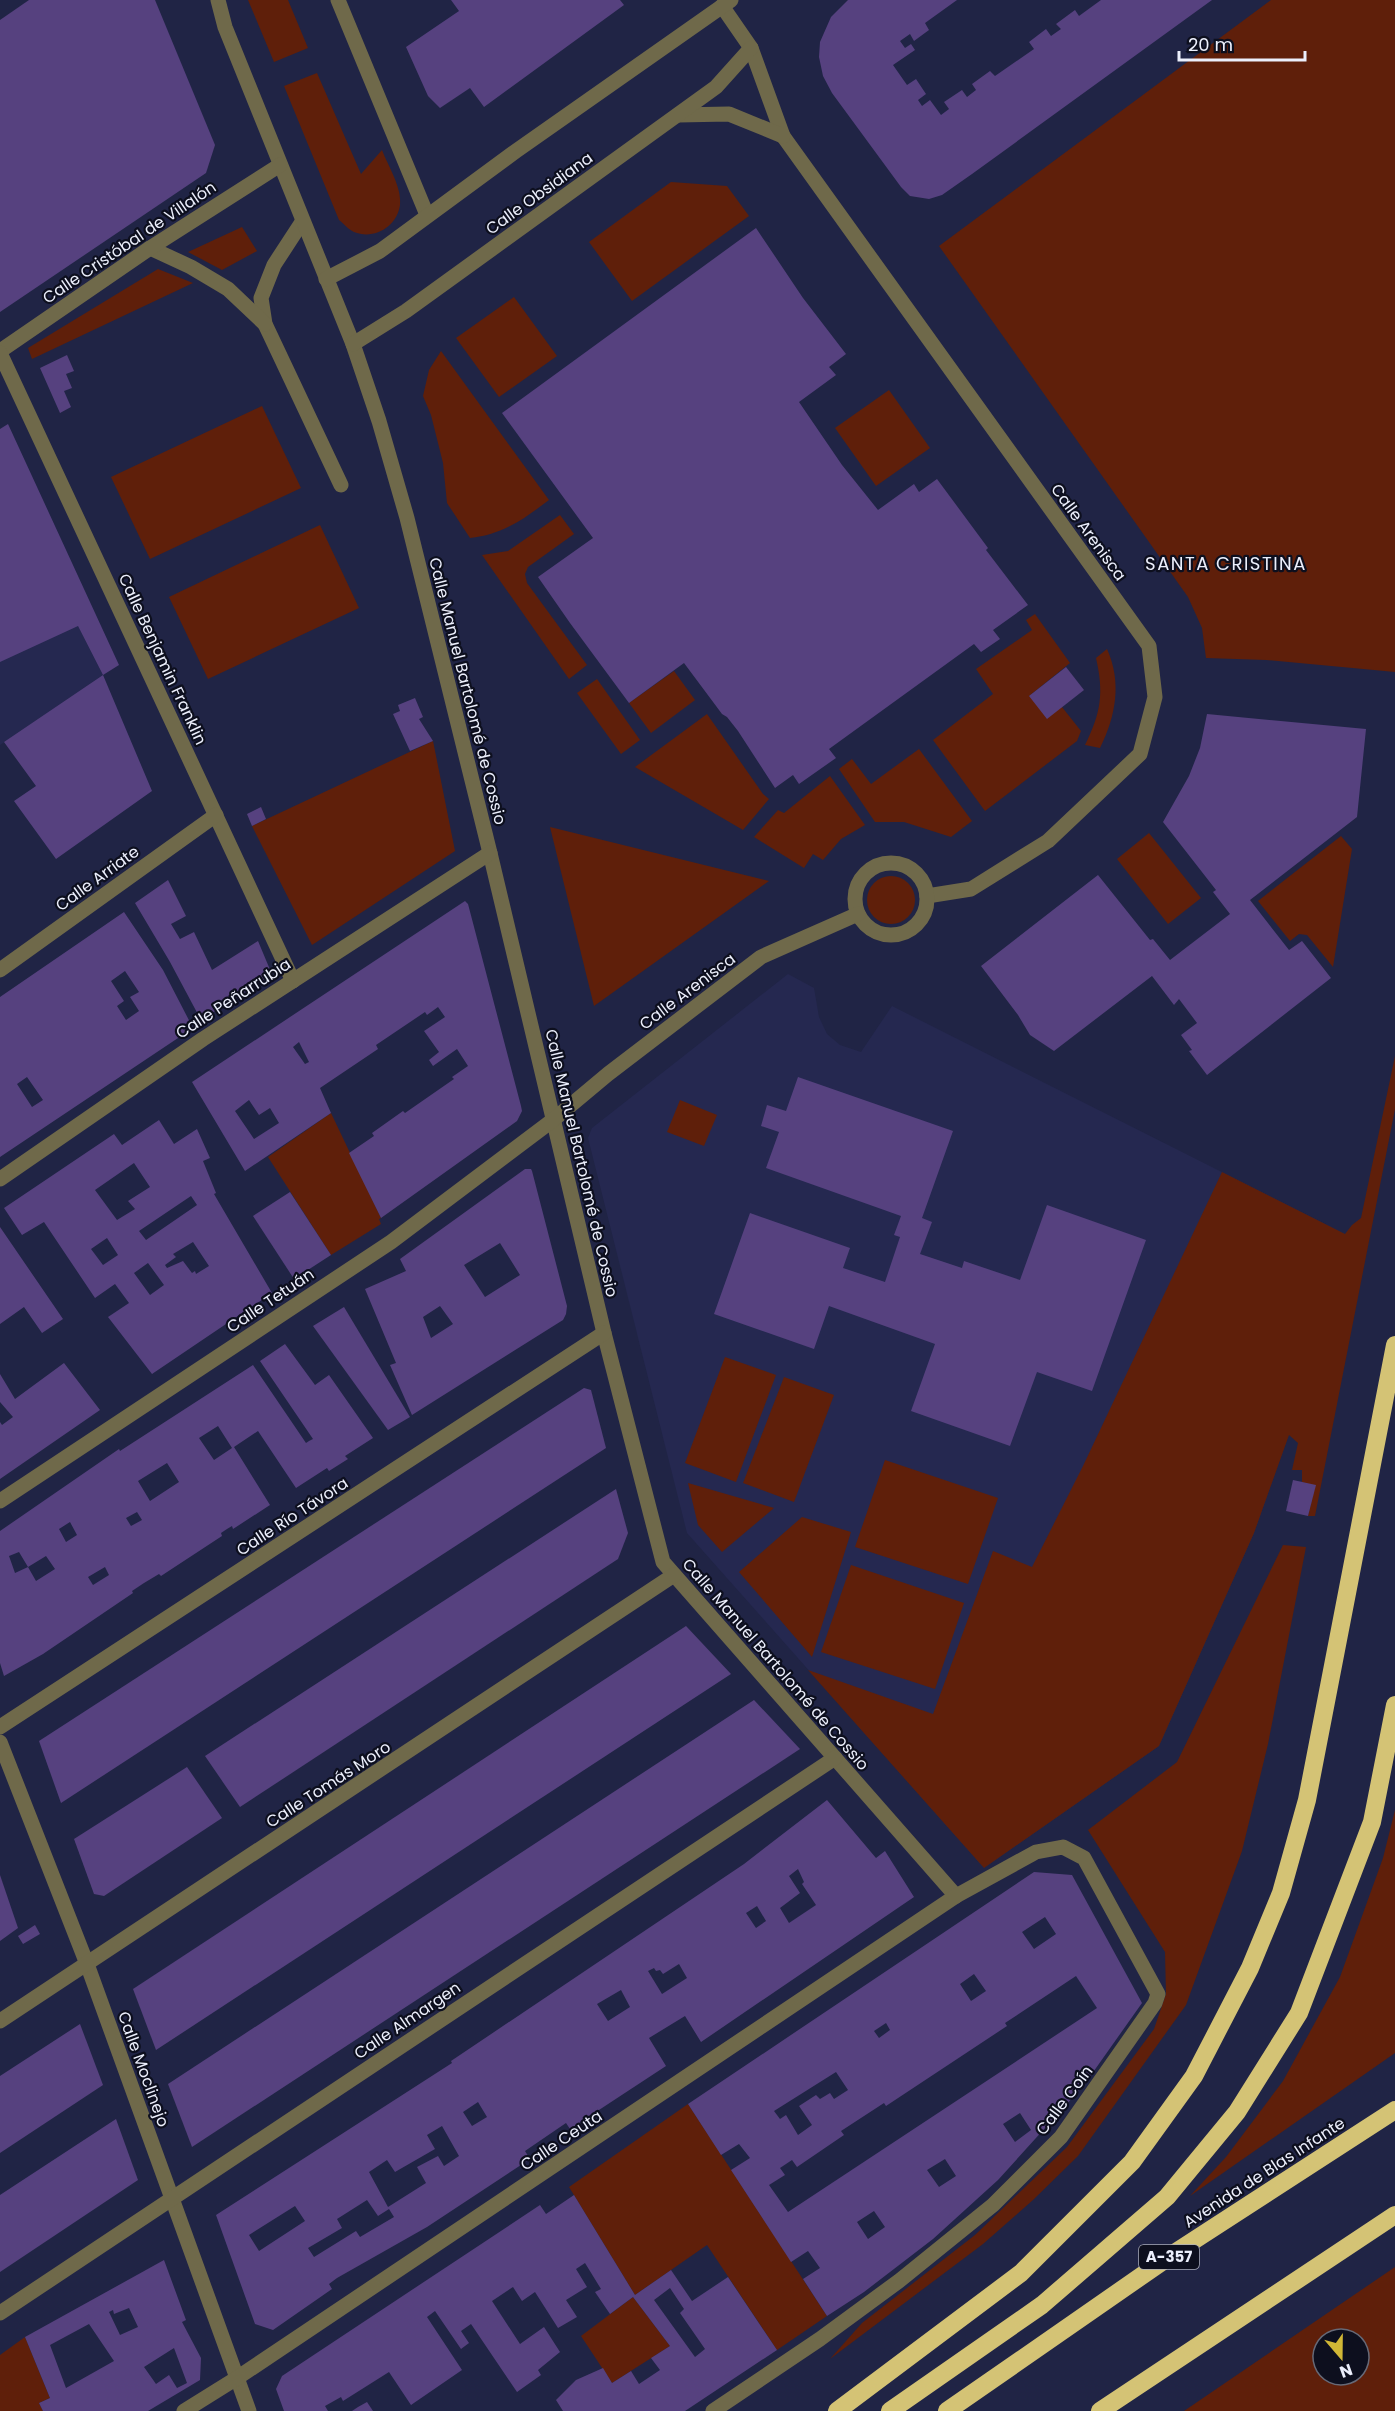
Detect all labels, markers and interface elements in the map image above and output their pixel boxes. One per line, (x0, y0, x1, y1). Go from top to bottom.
scale bar (1179, 24, 1305, 62)
text: 20 m (1188, 32, 1233, 57)
street label: Calle Obsidiana (481, 147, 598, 240)
street label: Calle Cristóbal de Villalón (38, 176, 221, 309)
street label: Calle Arenisca (1046, 479, 1132, 586)
district label: SANTA CRISTINA (1145, 551, 1307, 576)
street label: Calle Manuel Bartolomé de Cossio (423, 555, 512, 827)
street label: Calle Benjamin Franklin (113, 570, 212, 749)
street label: Calle Arriate (51, 840, 144, 917)
street label: Calle Arenisca (634, 948, 740, 1035)
street label: Calle Peñarrubia (171, 952, 295, 1044)
street label: Calle Manuel Bartolomé de Cossio (539, 1027, 624, 1299)
street label: Calle Tetuán (222, 1263, 319, 1338)
street label: Calle Río Távora (232, 1472, 353, 1561)
street label: Calle Manuel Bartolomé de Cossio (677, 1553, 874, 1775)
street label: Calle Tomás Moro (262, 1735, 395, 1833)
street label: Calle Almargen (349, 1976, 465, 2065)
street label: Calle Moclinejo (112, 2008, 175, 2130)
street label: Calle Coín (1031, 2061, 1098, 2140)
street label: Calle Ceuta (516, 2104, 607, 2176)
street label: Avenida de Blas Infante (1179, 2111, 1350, 2233)
road number: A-357 (1139, 2245, 1199, 2269)
north arrow (1311, 2327, 1371, 2387)
text: N (1336, 2358, 1356, 2383)

